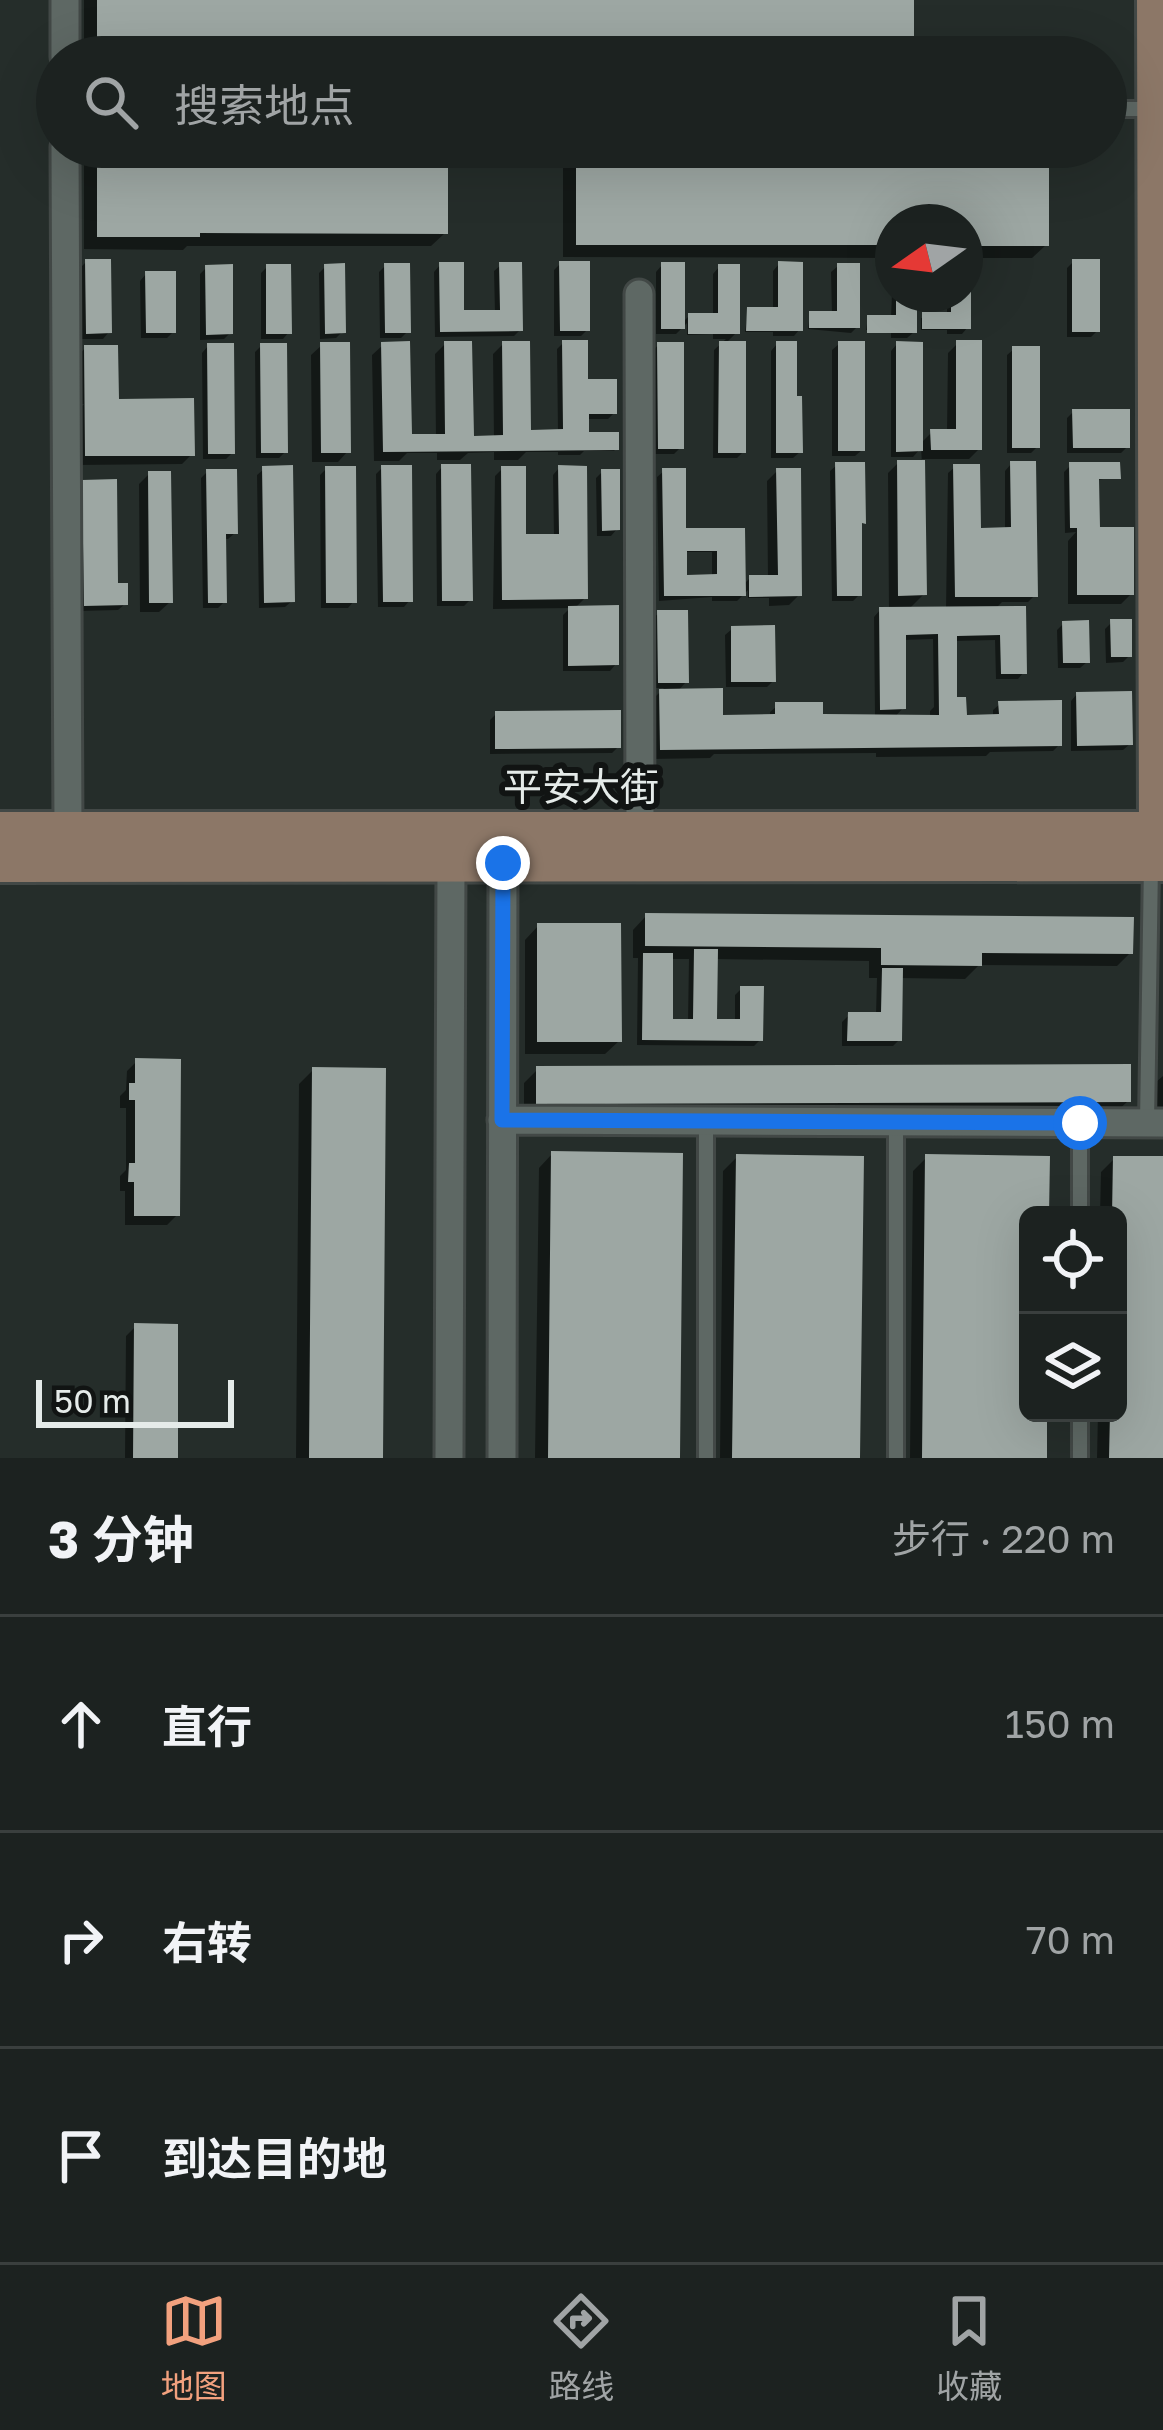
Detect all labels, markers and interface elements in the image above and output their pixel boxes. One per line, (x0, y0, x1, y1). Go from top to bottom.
search box (36, 36, 1127, 168)
icon: search (78, 69, 144, 135)
text: 搜索地点 (174, 78, 354, 132)
north arrow (875, 204, 983, 312)
street label: 平安大街 (503, 763, 659, 810)
route end (476, 836, 530, 890)
route start (1053, 1096, 1107, 1150)
map controls (1019, 1206, 1127, 1422)
button: locate (1019, 1206, 1127, 1314)
button: layers (1019, 1314, 1127, 1422)
scale bar (36, 1374, 234, 1427)
text: 50 m (54, 1381, 131, 1420)
text: 3 分钟 (48, 1508, 194, 1569)
text: 步行 · 220 m (892, 1515, 1115, 1562)
icon: ahead (48, 1691, 114, 1757)
text: 直行 (162, 1699, 252, 1753)
text: 150 m (1005, 1700, 1115, 1747)
icon: right (48, 1907, 114, 1973)
text: 右转 (162, 1915, 252, 1969)
text: 70 m (1026, 1916, 1115, 1963)
icon: arrive (48, 2123, 114, 2189)
text: 到达目的地 (162, 2131, 387, 2185)
tab: 地图 (161, 2288, 227, 2408)
tab: 路线 (548, 2288, 614, 2408)
tab: 收藏 (936, 2288, 1002, 2408)

